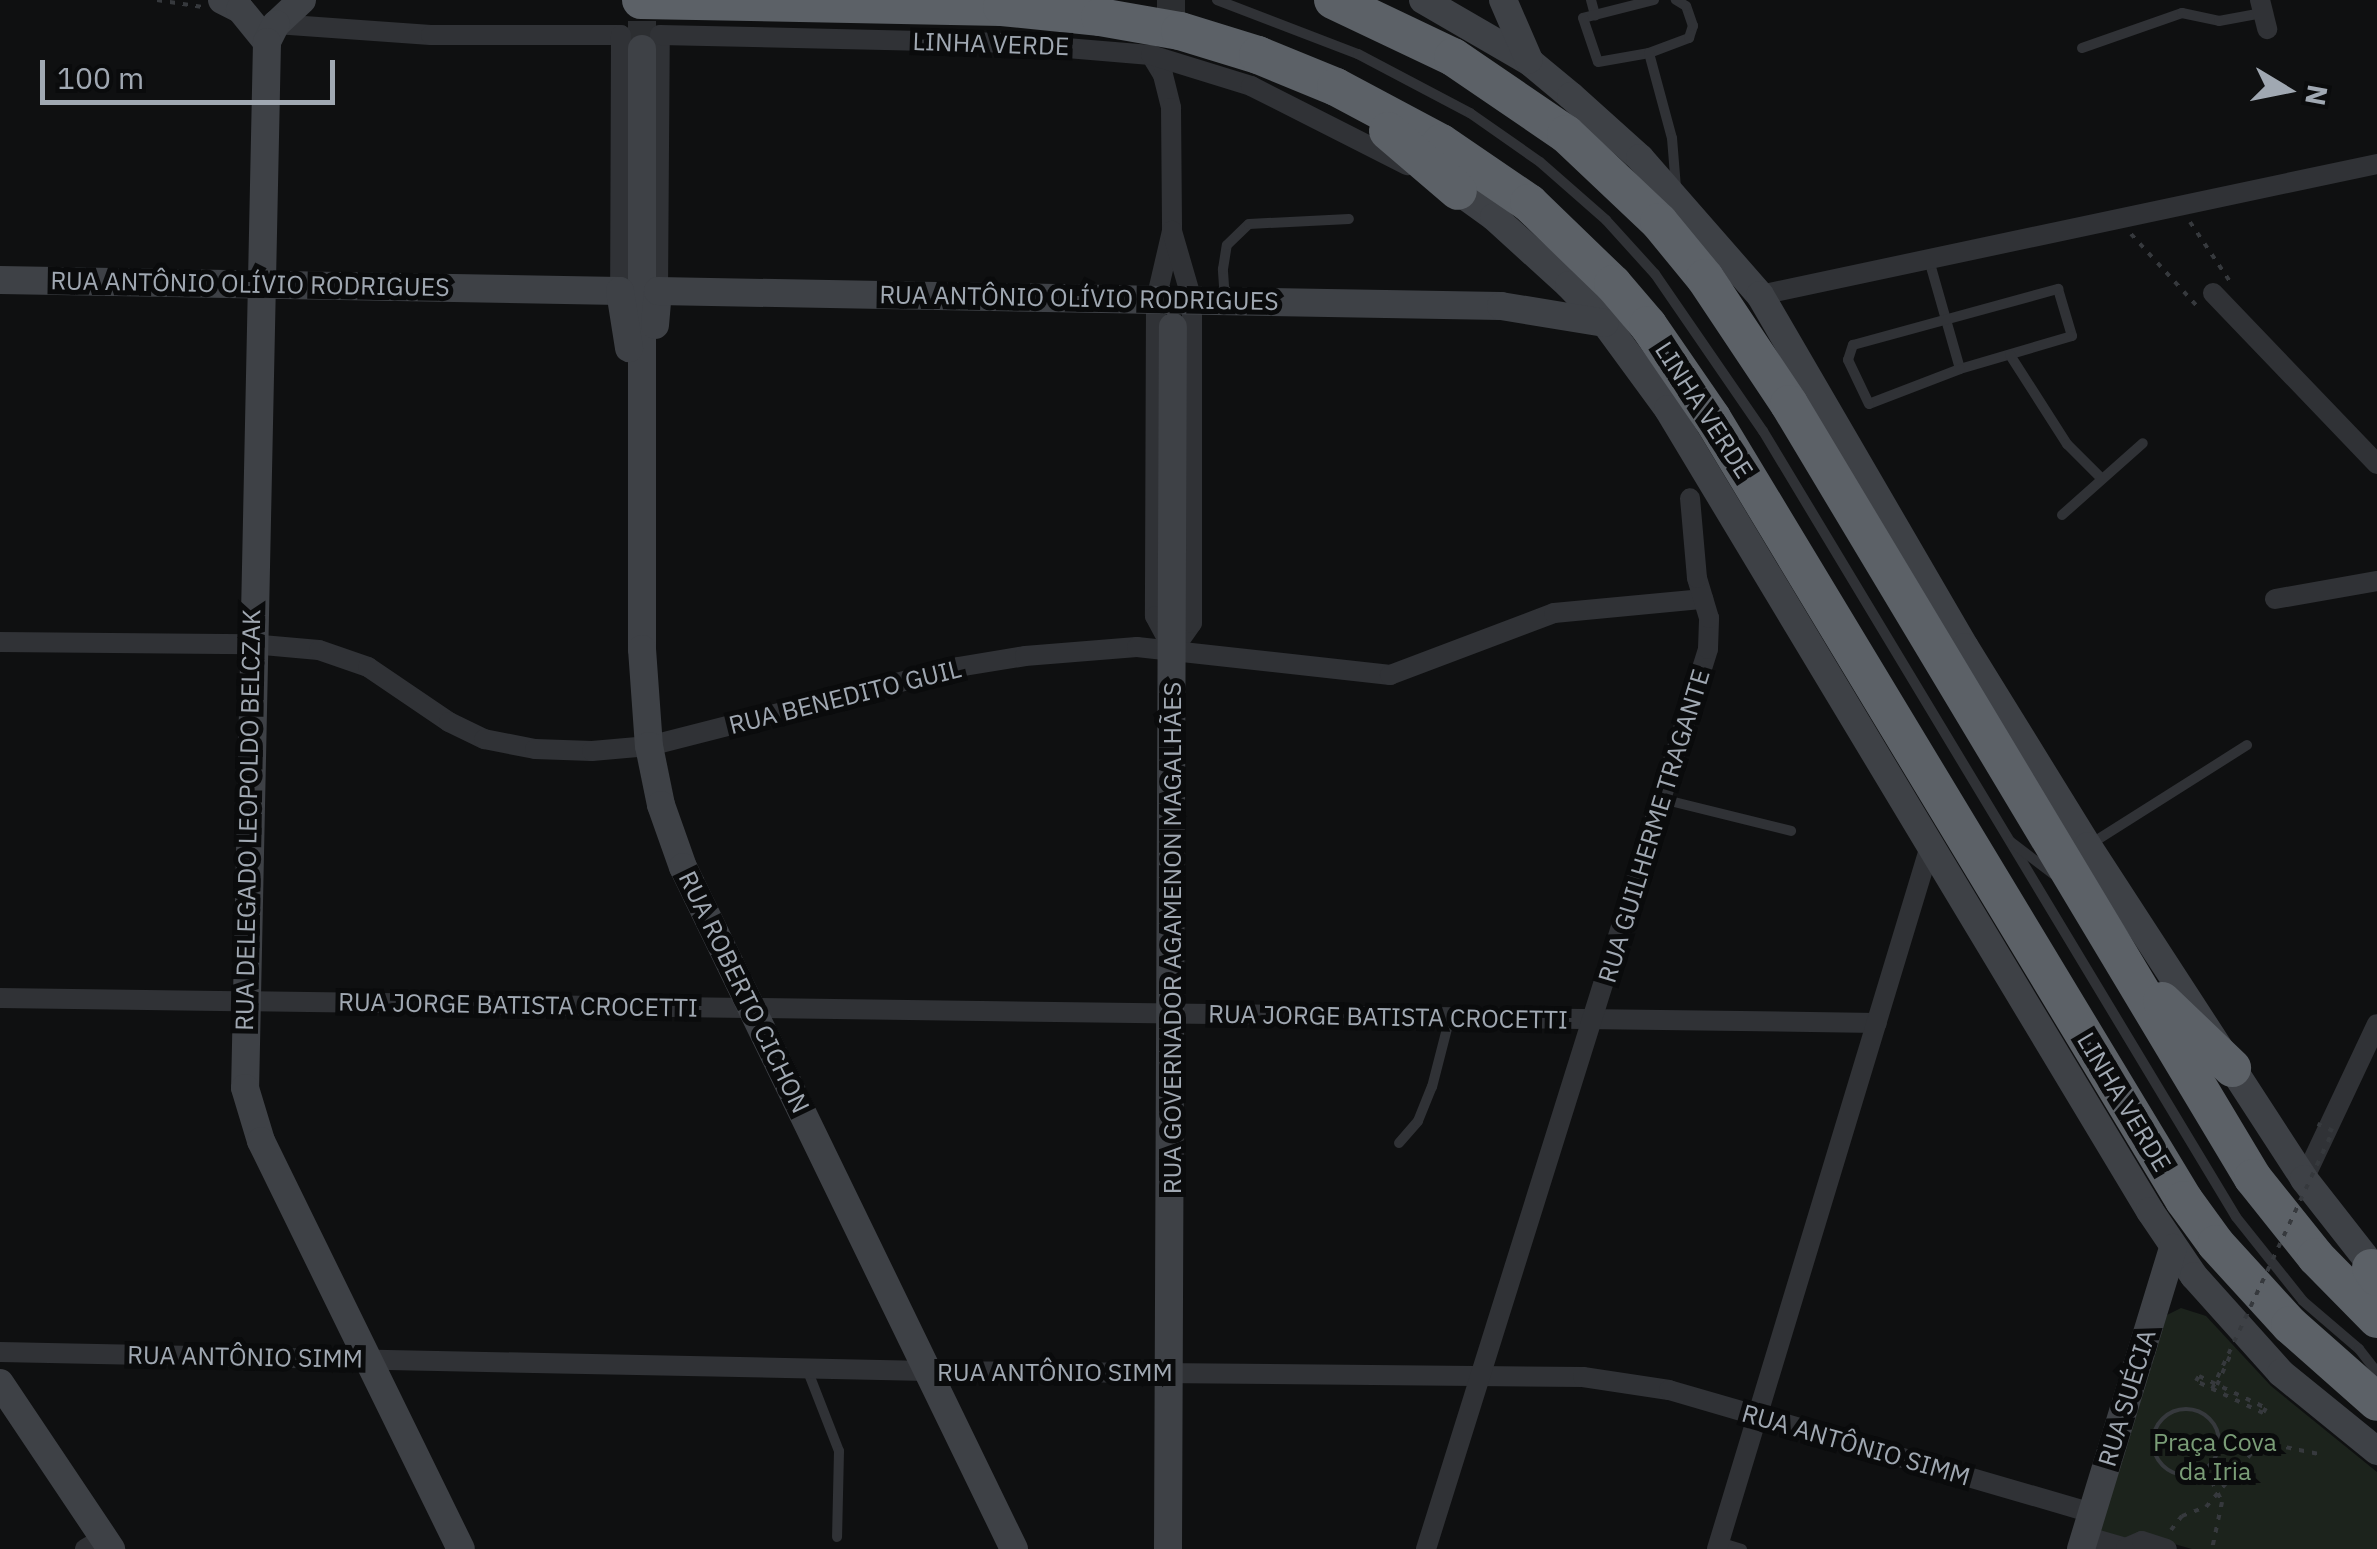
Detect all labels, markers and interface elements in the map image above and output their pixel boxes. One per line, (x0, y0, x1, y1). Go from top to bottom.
street label: LINHA VERDE (912, 26, 1070, 62)
scale bar (45, 40, 340, 102)
north arrow (2237, 40, 2337, 140)
text: 100 m (57, 58, 144, 97)
text: N (2297, 82, 2337, 108)
street label: RUA ANTÔNIO OLÍVIO RODRIGUES (50, 266, 450, 302)
street label: RUA ANTÔNIO OLÍVIO RODRIGUES (879, 280, 1279, 316)
street label: LINHA VERDE (1649, 336, 1759, 484)
street label: RUA DELEGADO LEOPOLDO BELCZAK (229, 609, 267, 1031)
street label: RUA BENEDITO GUIL (726, 654, 964, 740)
street label: RUA GUILHERME TRAGANTE (1592, 666, 1716, 986)
street label: RUA GOVERNADOR AGAMENON MAGALHÃES (1157, 682, 1187, 1194)
street label: RUA ROBERTO CICHON (672, 866, 816, 1118)
street label: RUA JORGE BATISTA CROCETTI (338, 987, 698, 1023)
street label: RUA JORGE BATISTA CROCETTI (1208, 999, 1568, 1035)
street label: LINHA VERDE (2071, 1027, 2177, 1177)
street label: RUA SUÉCIA (2092, 1326, 2162, 1470)
street label: RUA ANTÔNIO SIMM (127, 1340, 363, 1374)
street label: RUA ANTÔNIO SIMM (937, 1357, 1173, 1387)
street label: RUA ANTÔNIO SIMM (1739, 1398, 1973, 1492)
park label: Praça Cova da Iria (2153, 1428, 2277, 1487)

